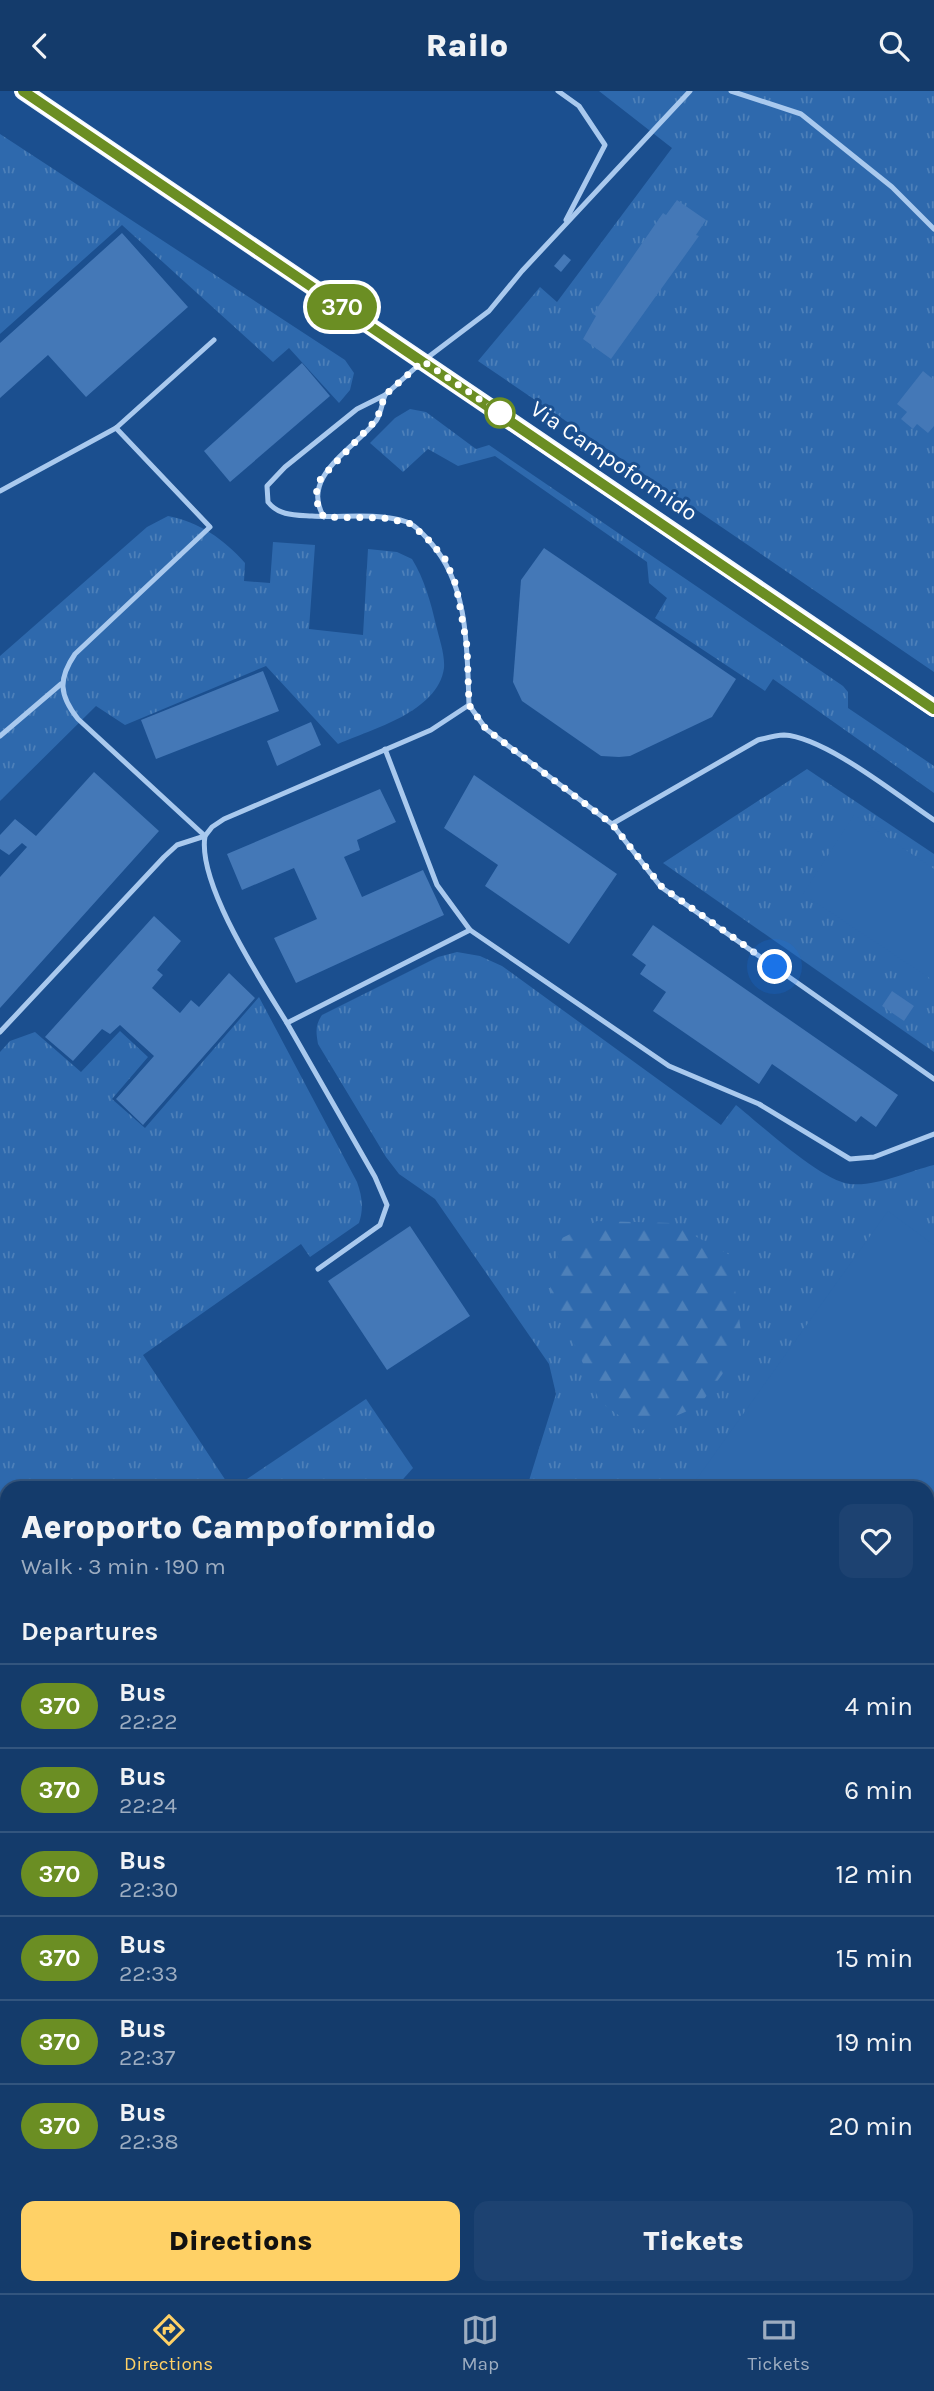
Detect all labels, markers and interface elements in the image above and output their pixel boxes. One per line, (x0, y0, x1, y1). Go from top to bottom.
icon: back (21, 27, 59, 65)
text: Railo (426, 27, 508, 64)
icon: search (875, 27, 913, 65)
line badge: 370 (302, 284, 382, 330)
text: 370 (321, 293, 363, 321)
street label: Via Campoformido (525, 395, 703, 527)
unlabelled marker (485, 398, 515, 428)
your location (757, 949, 792, 984)
button: heart (839, 1504, 913, 1578)
text: Aeroporto Campoformido (21, 1508, 436, 1546)
text: Walk · 3 min · 190 m (21, 1553, 226, 1580)
text: Departures (21, 1616, 158, 1647)
text: Bus (119, 1677, 166, 1708)
text: 4 min (845, 1691, 913, 1722)
text: 370 (38, 1692, 81, 1720)
text: 22:22 (119, 1708, 178, 1735)
text: Bus (119, 1761, 166, 1792)
text: 6 min (844, 1775, 913, 1806)
text: 370 (38, 1776, 81, 1804)
text: 22:24 (119, 1792, 177, 1819)
text: Bus (119, 1845, 166, 1876)
text: 12 min (835, 1859, 913, 1890)
text: 370 (38, 1860, 81, 1888)
text: 22:30 (119, 1876, 178, 1903)
text: Bus (119, 1929, 166, 1960)
text: 15 min (836, 1943, 913, 1974)
text: 370 (38, 1944, 81, 1972)
text: 22:33 (119, 1960, 178, 1987)
text: Bus (119, 2013, 166, 2044)
text: 19 min (835, 2027, 913, 2058)
text: 370 (38, 2028, 81, 2056)
text: 22:37 (119, 2044, 175, 2071)
text: Bus (119, 2097, 166, 2128)
text: 20 min (829, 2111, 913, 2142)
text: 370 (38, 2112, 81, 2140)
text: 22:38 (119, 2128, 179, 2155)
button: Directions (21, 2201, 460, 2281)
button: Tickets (474, 2201, 913, 2281)
tab: Directions (124, 2311, 213, 2375)
tab: Map (461, 2311, 499, 2375)
tab: Tickets (747, 2311, 810, 2375)

